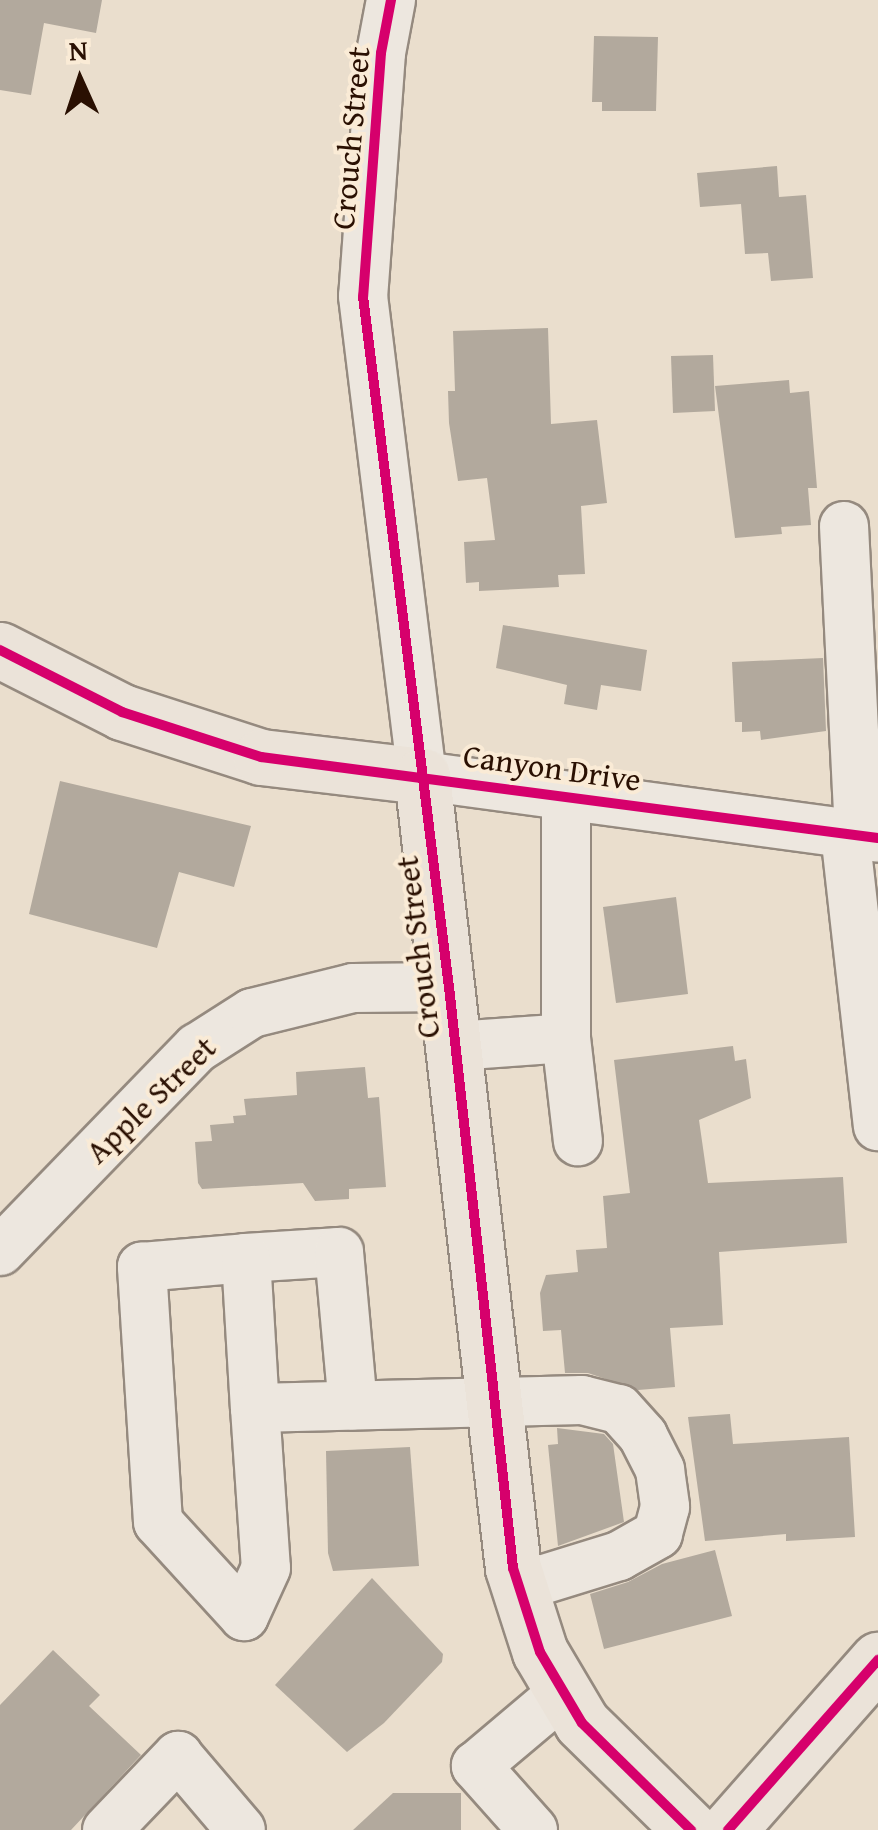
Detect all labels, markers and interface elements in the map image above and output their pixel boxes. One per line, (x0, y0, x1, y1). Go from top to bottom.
text: N (68, 29, 89, 71)
north arrow (30, 30, 130, 130)
street label: Crouch Street (324, 45, 378, 231)
street label: Canyon Drive (461, 737, 643, 799)
street label: Crouch Street (388, 854, 448, 1040)
street label: Apple Street (78, 1029, 224, 1171)

